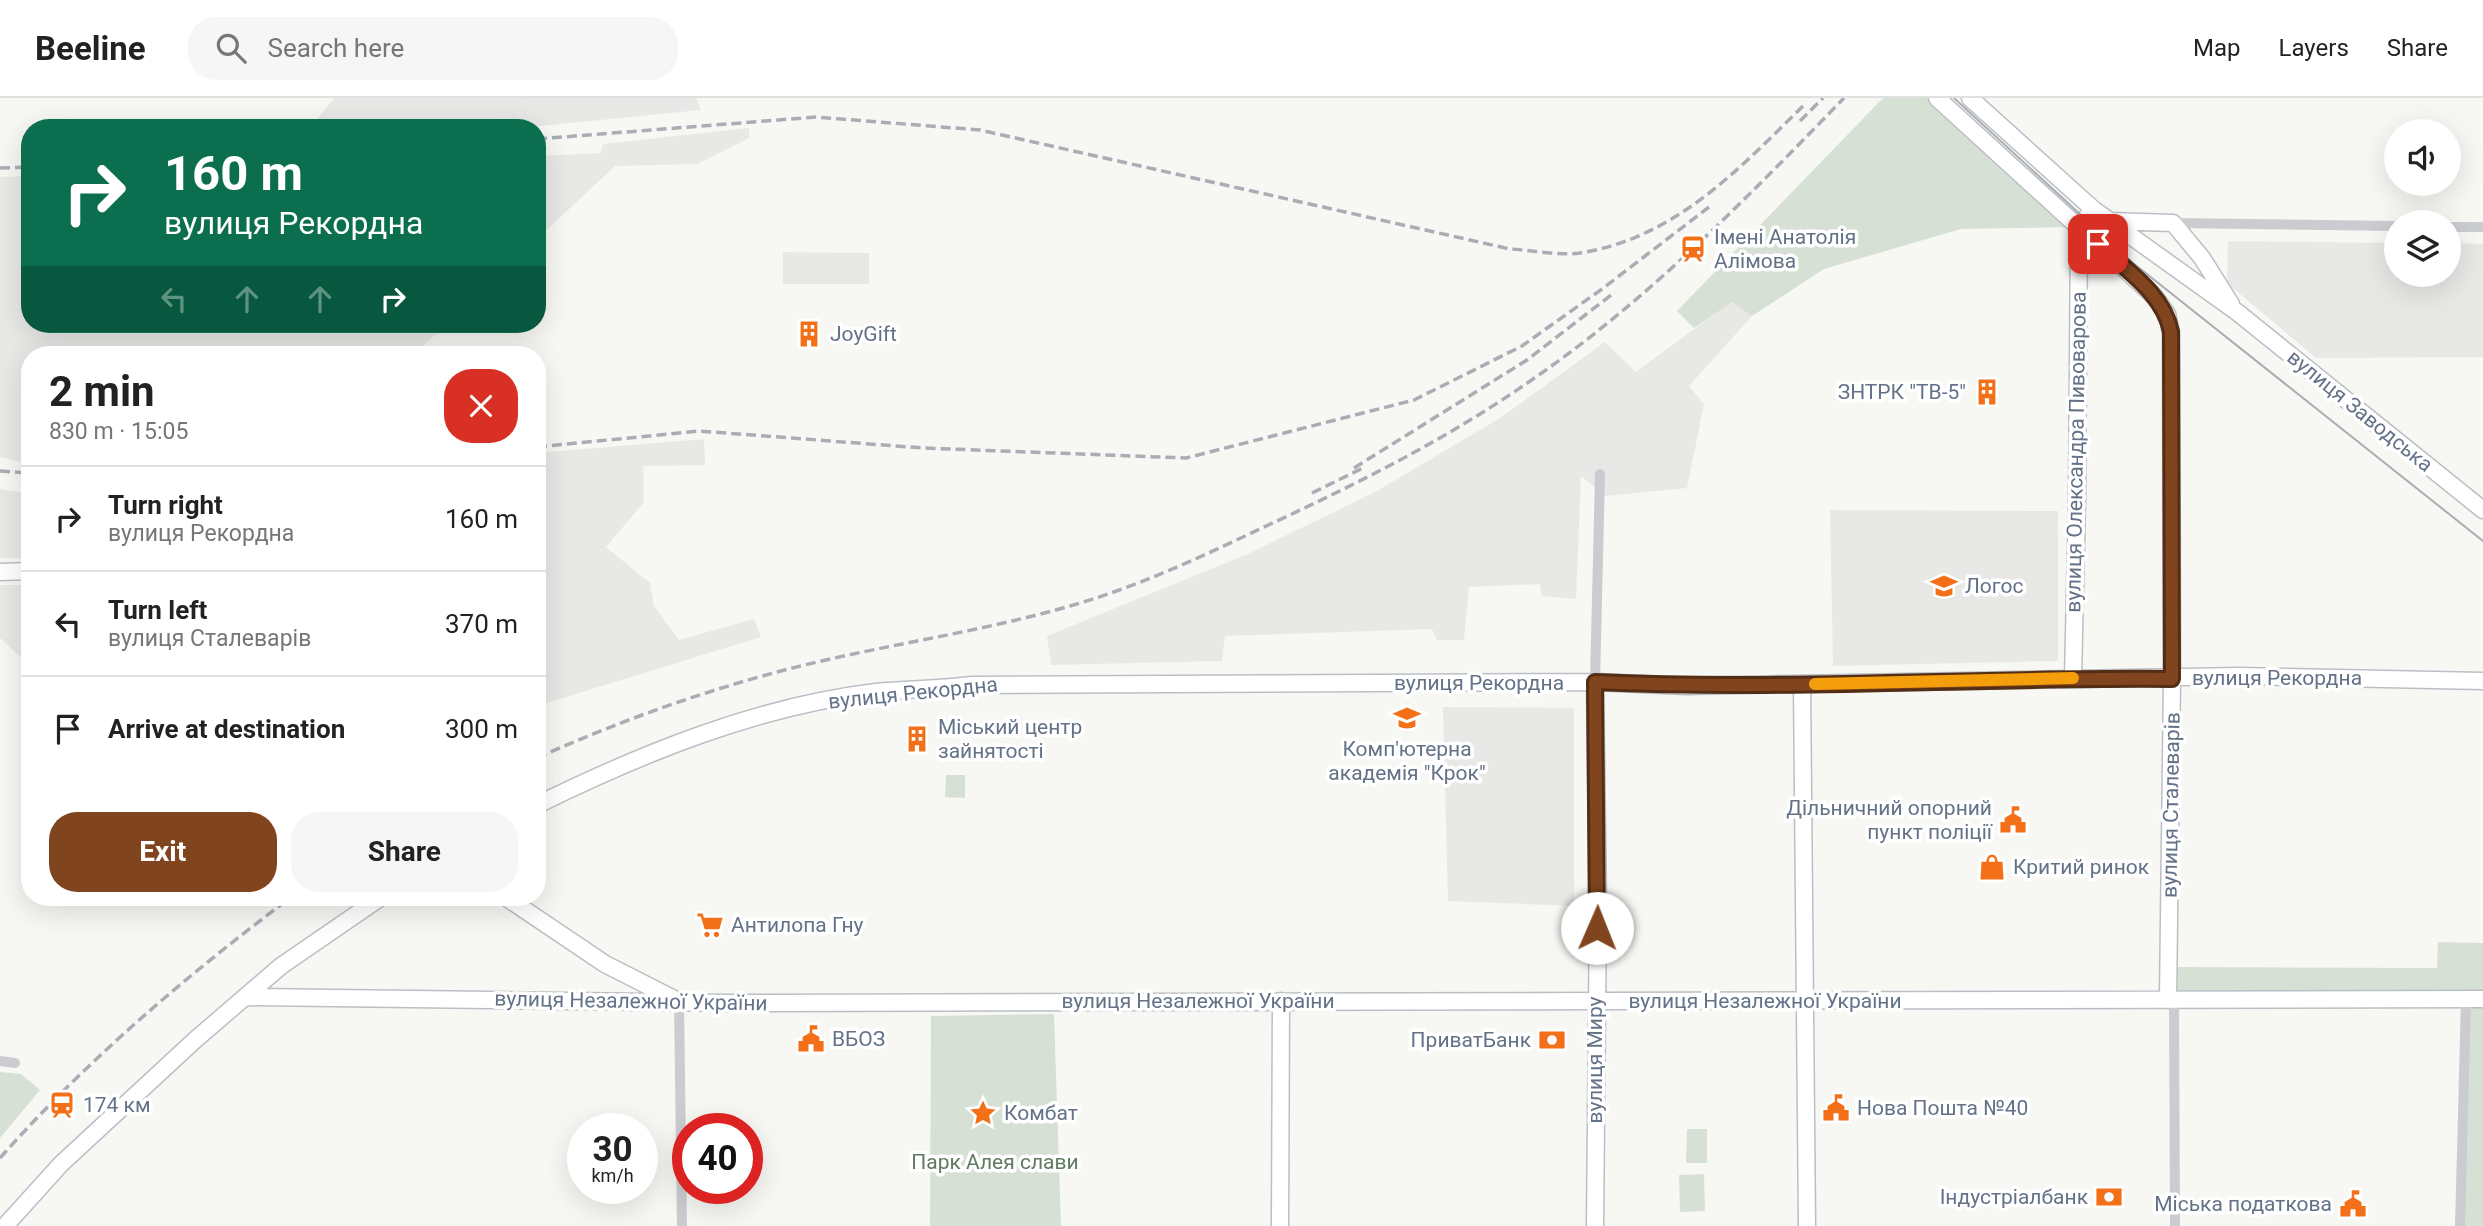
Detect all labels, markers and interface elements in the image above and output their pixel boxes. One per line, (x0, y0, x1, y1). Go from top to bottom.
search box (188, 17, 678, 80)
text: Beeline (35, 29, 146, 68)
icon: search (212, 29, 250, 67)
text: Search here (268, 33, 404, 63)
text: Map (2193, 34, 2241, 62)
text: Layers (2279, 34, 2349, 62)
text: Share (2387, 34, 2448, 62)
map controls (2384, 119, 2461, 287)
button: sound (2384, 119, 2461, 196)
text: 160 m (164, 145, 303, 202)
icon: right (49, 147, 140, 238)
text: вулиця Рекордна (164, 204, 423, 242)
button: layers (2384, 210, 2461, 287)
pin (2068, 214, 2128, 274)
place label: Імені Анатолія Алімова (1714, 225, 1856, 273)
icon: arrive (2079, 225, 2117, 263)
station icon: Імені Анатолія Алімова (1678, 234, 1708, 264)
icon: left (155, 280, 193, 318)
icon: ahead (228, 280, 266, 318)
icon: ahead (301, 280, 339, 318)
icon: right (374, 280, 412, 318)
street label: вулиця Олександра Пивоварова (2061, 291, 2091, 613)
building icon: JoyGift (794, 319, 824, 349)
place label: JoyGift (830, 322, 897, 346)
street label: вулиця Заводська (2283, 345, 2437, 477)
text: 2 min (49, 367, 155, 416)
button: close (444, 369, 518, 443)
building icon: ЗНТРК "ТВ-5" (1972, 377, 2002, 407)
place label: ЗНТРК "ТВ-5" (1838, 380, 1966, 404)
text: 830 m · 15:05 (49, 418, 188, 445)
text: Turn right (108, 490, 223, 520)
icon: right (49, 500, 87, 538)
text: 160 m (445, 504, 518, 534)
text: вулиця Рекордна (108, 520, 294, 547)
school or university icon: Логос (1929, 571, 1959, 601)
place label: Логос (1965, 574, 2023, 598)
text: Turn left (108, 595, 207, 625)
icon: left (49, 605, 87, 643)
text: 370 m (445, 609, 518, 639)
text: вулиця Сталеварів (108, 625, 311, 652)
street label: вулиця Рекордна (2192, 666, 2362, 690)
street label: вулиця Рекордна (1394, 671, 1564, 695)
street label: вулиця Рекордна (827, 672, 999, 714)
school or university icon: Комп'ютерна академія "Крок" (1392, 703, 1422, 733)
icon: arrive (49, 710, 87, 748)
street label: вулиця Сталеварів (2157, 712, 2185, 898)
text: Arrive at destination (108, 714, 345, 744)
text: 300 m (445, 714, 518, 744)
place label: Міський центр зайнятості (938, 715, 1082, 763)
building icon: Міський центр зайнятості (902, 724, 932, 754)
place label: Комп'ютерна академія "Крок" (1328, 737, 1486, 785)
place label: Дільничний опорний пункт поліції (1786, 796, 1993, 844)
public building icon: Дільничний опорний пункт поліції (1998, 805, 2028, 835)
button: Exit (49, 812, 277, 892)
button: Share (291, 812, 518, 892)
shop icon: Критий ринок (1977, 852, 2007, 882)
place label: Критий ринок (2013, 855, 2150, 879)
position arrow (1560, 891, 1634, 965)
supermarket icon: Антилопа Гну (695, 910, 725, 940)
place label: Антилопа Гну (731, 913, 864, 937)
street label: вулиця Незалежної України (494, 987, 768, 1015)
street label: вулиця Незалежної України (1061, 989, 1335, 1013)
street label: вулиця Незалежної України (1628, 989, 1902, 1013)
street label: вулиця Миру (1583, 996, 1607, 1124)
public building icon: ВБОЗ (796, 1024, 826, 1054)
bank icon: ПриватБанк (1537, 1025, 1567, 1055)
place label: ВБОЗ (832, 1027, 885, 1051)
place label: ПриватБанк (1411, 1028, 1532, 1052)
station icon: 174 км (47, 1090, 77, 1120)
place label: 174 км (83, 1093, 151, 1117)
public building icon: Нова Пошта №40 (1821, 1093, 1851, 1123)
place label: Нова Пошта №40 (1857, 1096, 2028, 1120)
place icon: Комбат (968, 1098, 998, 1128)
place label: Комбат (1004, 1101, 1078, 1125)
speed limit sign: 40 (672, 1113, 763, 1204)
text: 30 (592, 1129, 633, 1170)
park label: Парк Алея слави (911, 1150, 1079, 1174)
text: km/h (591, 1165, 634, 1186)
bank icon: Індустріалбанк (2094, 1182, 2124, 1212)
place label: Індустріалбанк (1940, 1185, 2089, 1209)
public building icon: Міська податкова (2338, 1189, 2368, 1219)
place label: Міська податкова (2154, 1192, 2332, 1216)

